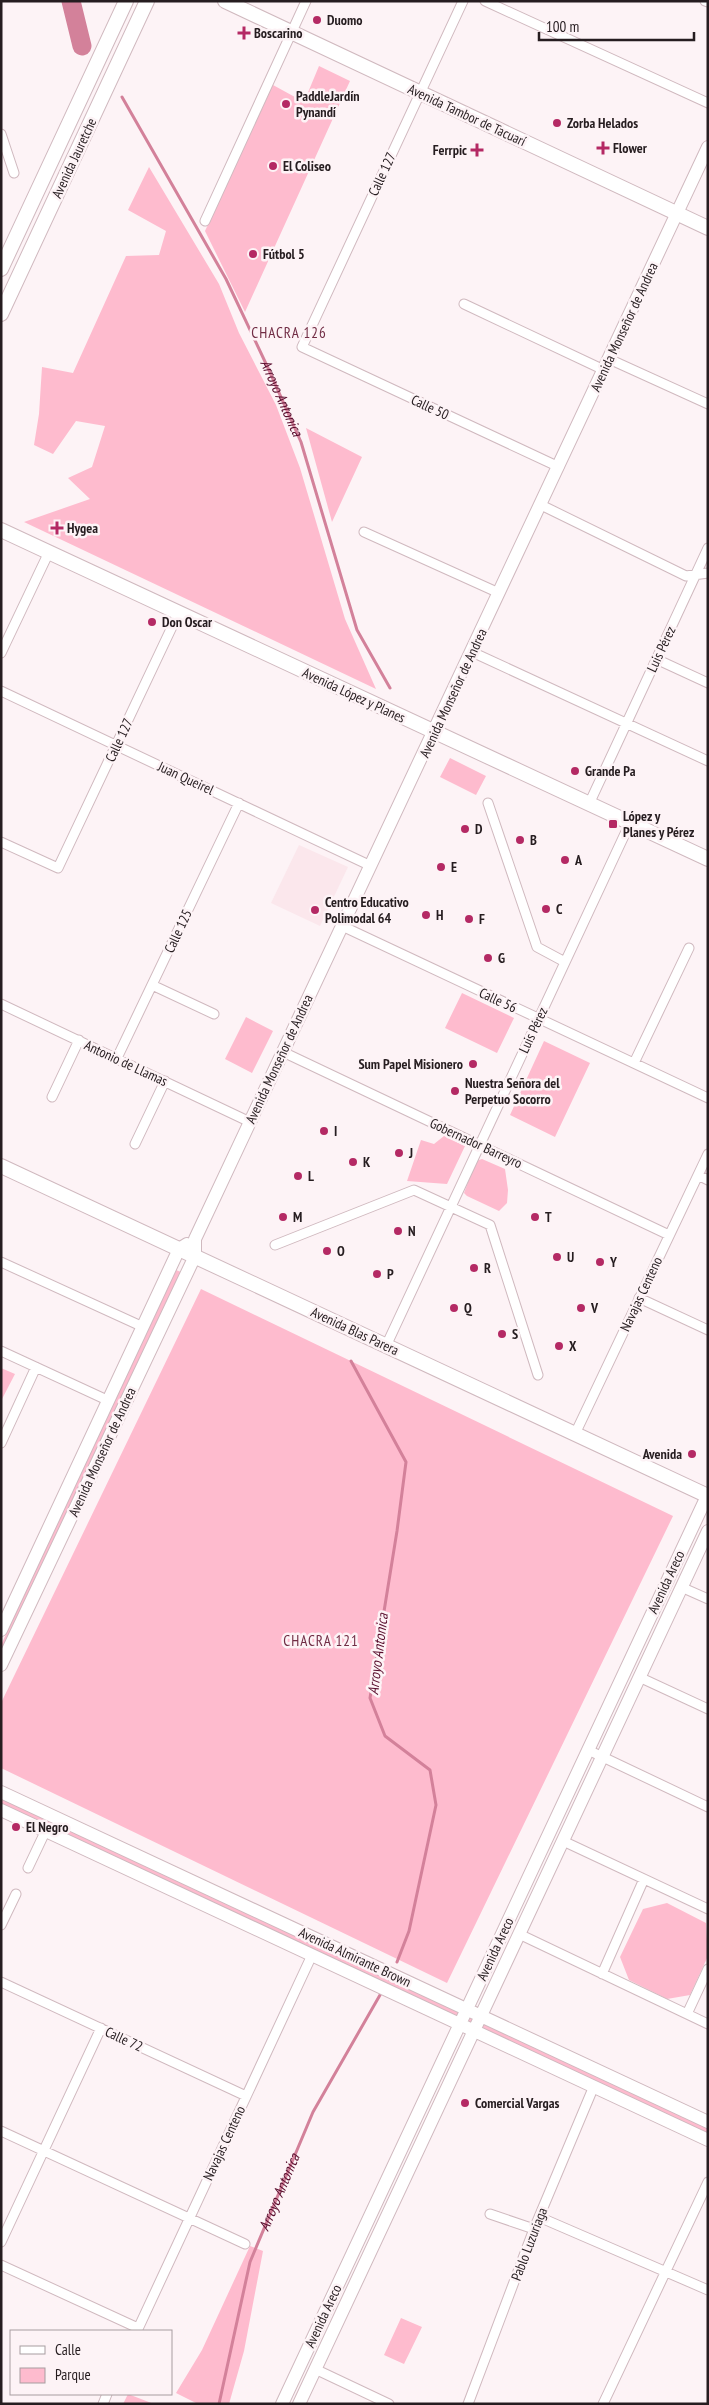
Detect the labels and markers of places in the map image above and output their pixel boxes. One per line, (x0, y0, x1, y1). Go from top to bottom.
place label: Duomo (327, 11, 362, 29)
marker: Duomo (311, 14, 323, 26)
place label: Boscarino (254, 24, 302, 42)
marker: Boscarino (238, 27, 250, 39)
place label: PaddleJardín Pynandí (296, 87, 360, 121)
marker: PaddleJardín Pynandí (280, 98, 292, 110)
place label: Zorba Helados (567, 114, 638, 132)
marker: Zorba Helados (551, 117, 563, 129)
place label: Flower (613, 139, 648, 157)
place label: Ferrpic (433, 141, 467, 159)
marker: Flower (597, 142, 609, 154)
marker: Ferrpic (471, 144, 483, 156)
place label: El Coliseo (283, 157, 331, 175)
marker: El Coliseo (267, 160, 279, 172)
place label: Fútbol 5 (263, 245, 305, 263)
marker: Fútbol 5 (247, 248, 259, 260)
place label: Hygea (67, 519, 98, 537)
marker: Hygea (51, 522, 63, 534)
place label: Don Oscar (162, 613, 213, 631)
marker: Don Oscar (146, 616, 158, 628)
place label: Grande Pa (585, 762, 636, 780)
marker: Grande Pa (569, 765, 581, 777)
place label: López y Planes y Pérez (623, 807, 694, 841)
marker: López y Planes y Pérez (607, 818, 619, 830)
place label: D (475, 820, 483, 838)
marker: D (459, 823, 471, 835)
place label: B (530, 831, 537, 849)
marker: B (514, 834, 526, 846)
place label: A (574, 851, 583, 869)
marker: A (559, 854, 571, 866)
place label: E (451, 858, 457, 876)
marker: E (435, 861, 447, 873)
place label: Centro Educativo Polimodal 64 (325, 893, 409, 927)
place label: C (556, 900, 563, 918)
marker: C (540, 903, 552, 915)
marker: Centro Educativo Polimodal 64 (309, 904, 321, 916)
place label: H (436, 906, 443, 924)
marker: H (420, 909, 432, 921)
place label: F (479, 910, 485, 928)
marker: F (463, 913, 475, 925)
place label: G (498, 949, 505, 967)
marker: G (482, 952, 494, 964)
place label: Sum Papel Misionero (358, 1055, 463, 1073)
marker: Sum Papel Misionero (467, 1058, 479, 1070)
place label: Nuestra Señora del Perpetuo Socorro (465, 1074, 560, 1108)
marker: Nuestra Señora del Perpetuo Socorro (449, 1085, 461, 1097)
place label: I (334, 1122, 337, 1140)
marker: I (318, 1125, 330, 1137)
place label: J (408, 1144, 413, 1162)
marker: J (393, 1147, 405, 1159)
place label: K (363, 1153, 371, 1171)
marker: K (347, 1156, 359, 1168)
place label: L (308, 1167, 314, 1185)
marker: L (292, 1170, 304, 1182)
place label: M (293, 1208, 302, 1226)
place label: T (545, 1208, 552, 1226)
marker: M (277, 1211, 289, 1223)
marker: T (529, 1211, 541, 1223)
place label: N (408, 1222, 416, 1240)
marker: N (392, 1225, 404, 1237)
place label: O (337, 1242, 345, 1260)
marker: O (321, 1245, 333, 1257)
place label: U (567, 1248, 574, 1266)
marker: U (551, 1251, 563, 1263)
place label: Y (609, 1253, 617, 1271)
marker: Y (594, 1256, 606, 1268)
place label: R (484, 1259, 491, 1277)
marker: R (468, 1262, 480, 1274)
place label: P (387, 1265, 394, 1283)
marker: P (371, 1268, 383, 1280)
place label: Q (464, 1299, 473, 1317)
place label: V (590, 1299, 599, 1317)
marker: Q (448, 1302, 460, 1314)
marker: V (575, 1302, 587, 1314)
place label: S (512, 1325, 518, 1343)
marker: S (496, 1328, 508, 1340)
place label: X (569, 1337, 577, 1355)
marker: X (553, 1340, 565, 1352)
place label: Avenida (642, 1445, 682, 1463)
marker: Avenida (686, 1448, 698, 1460)
place label: El Negro (26, 1818, 68, 1836)
marker: El Negro (10, 1821, 22, 1833)
place label: Comercial Vargas (475, 2094, 560, 2112)
marker: Comercial Vargas (459, 2097, 471, 2109)

